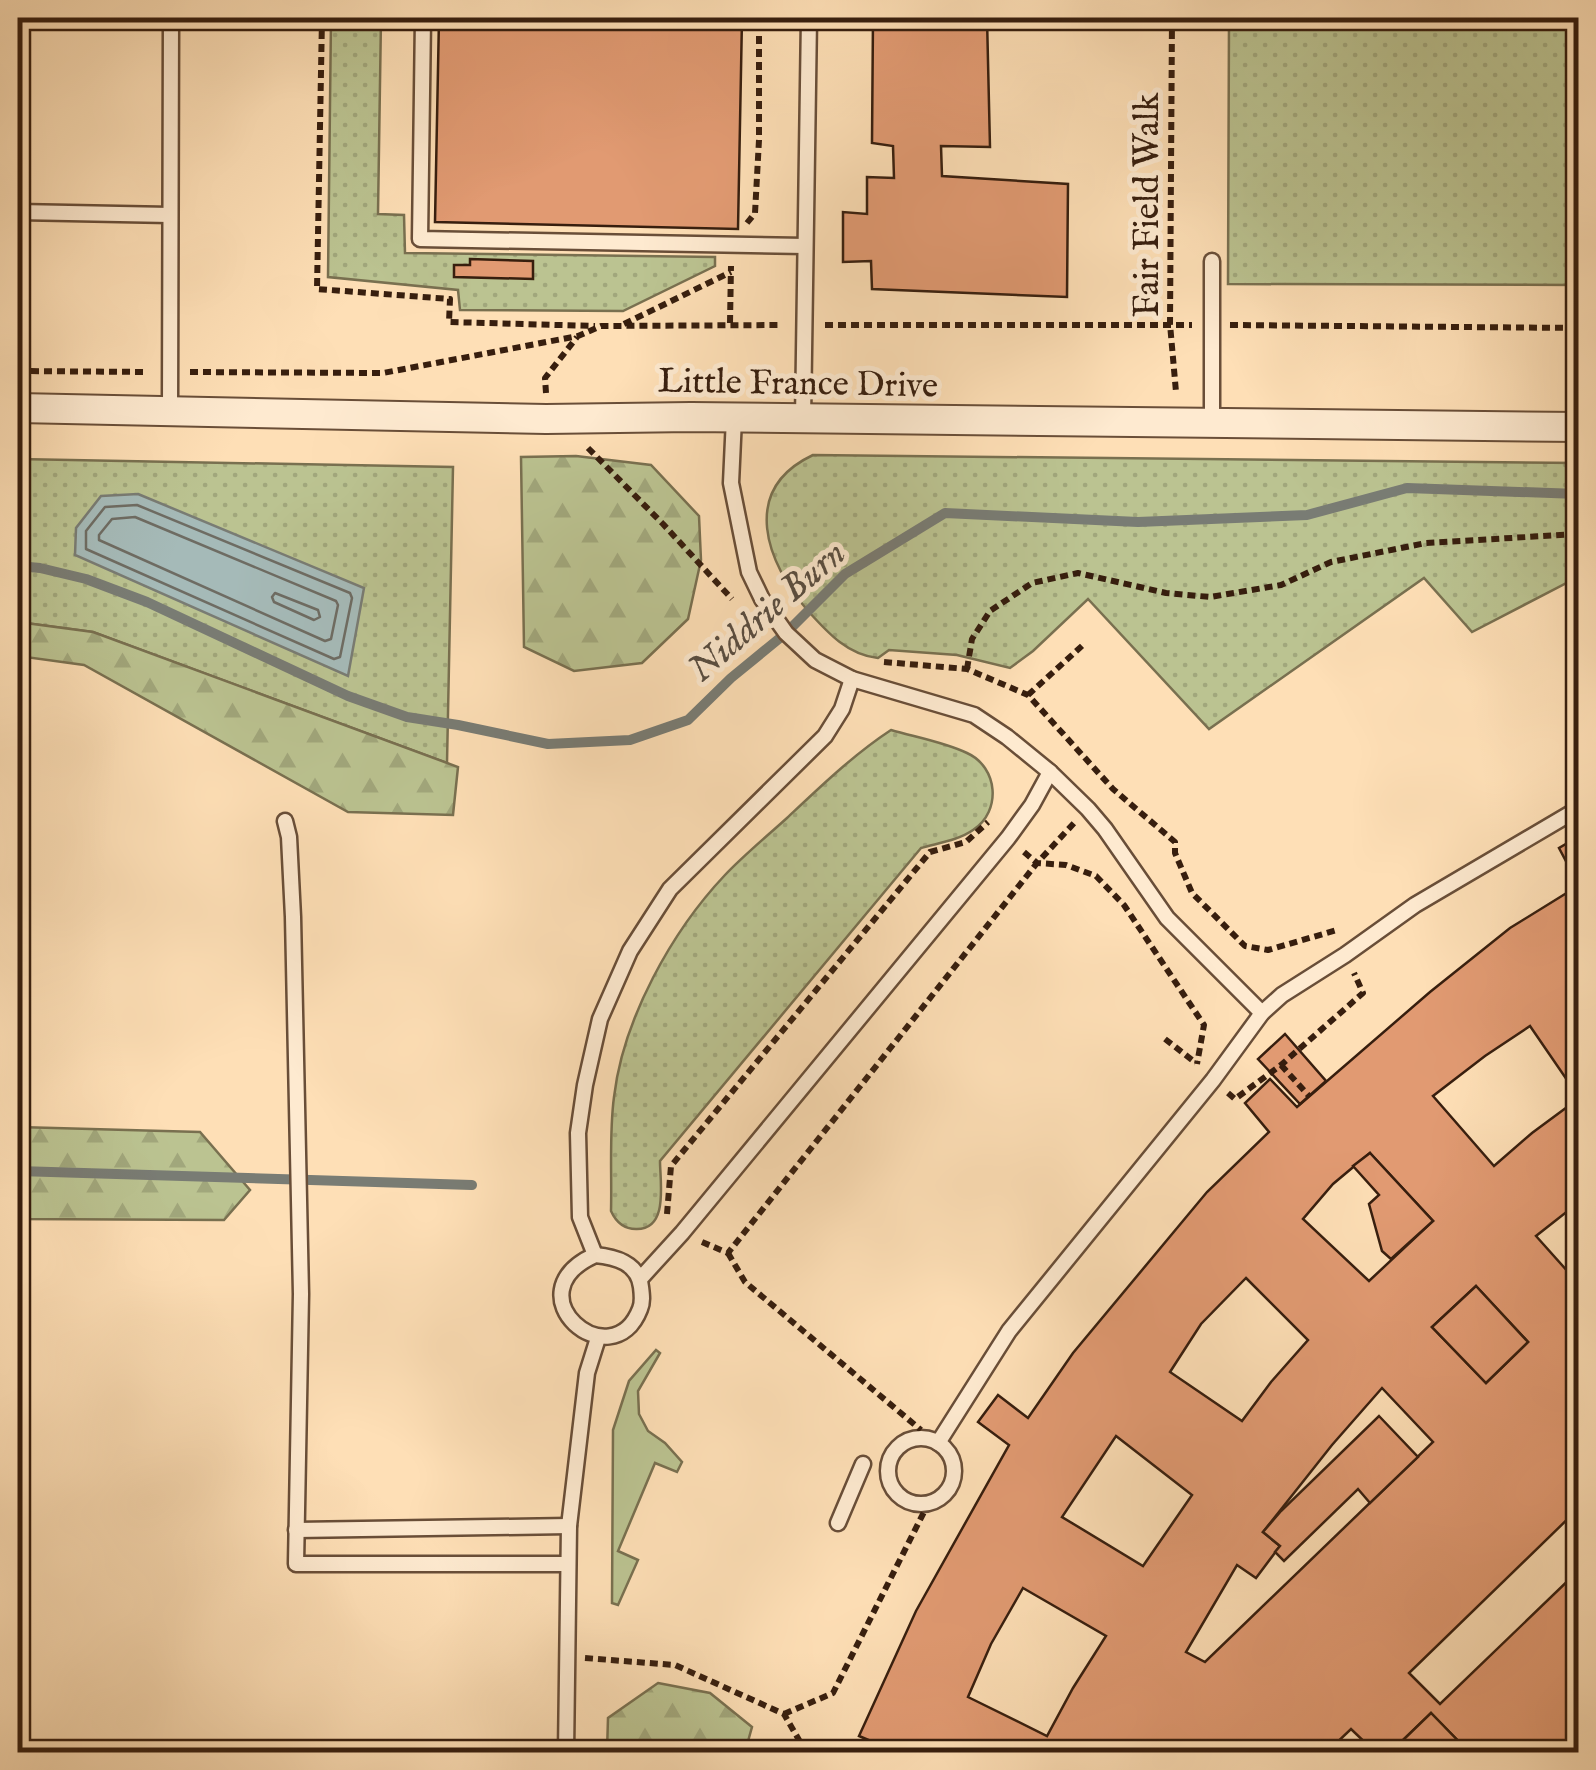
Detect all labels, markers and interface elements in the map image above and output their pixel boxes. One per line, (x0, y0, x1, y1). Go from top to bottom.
street label: Fair Field Walk (1126, 92, 1171, 317)
street label: Little France Drive (658, 360, 938, 409)
water label: Niddrie Burn (679, 531, 857, 694)

